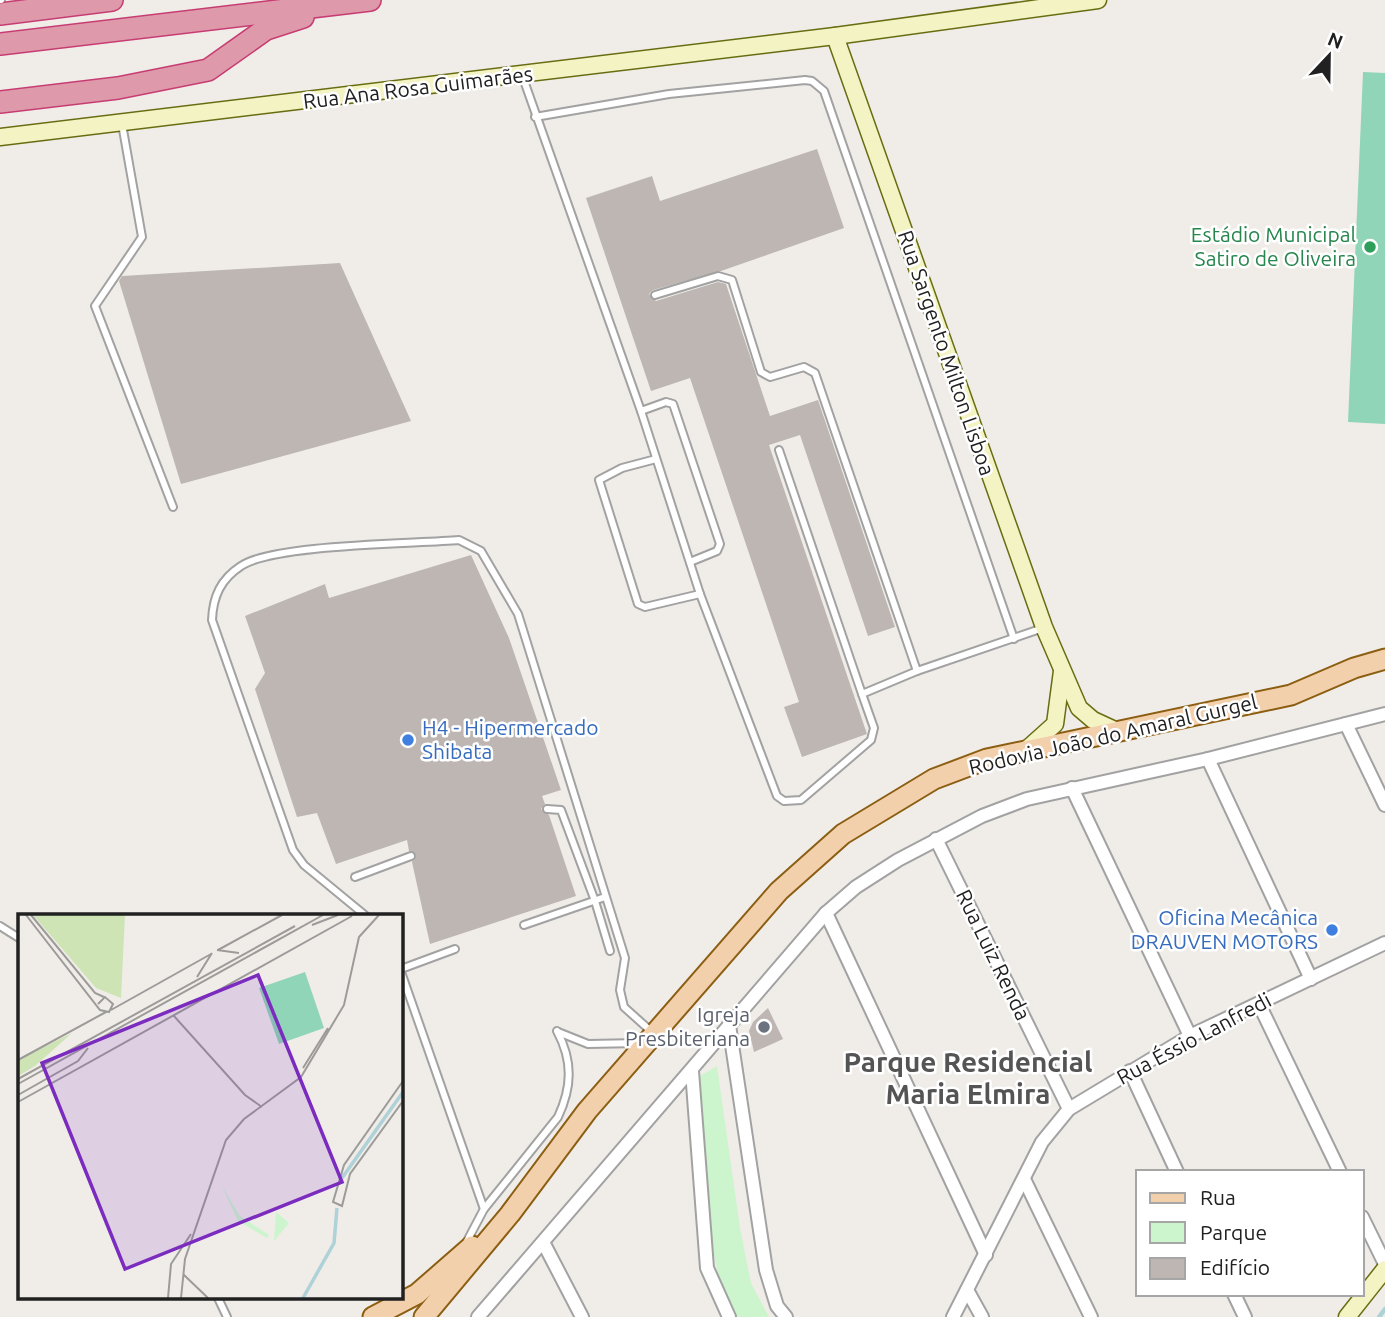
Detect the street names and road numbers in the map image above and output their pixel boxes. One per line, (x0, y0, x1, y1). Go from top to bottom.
street label: Rua Ana Rosa Guimarães (302, 61, 534, 113)
street label: Rua Sargento Milton Lisboa (894, 227, 1000, 478)
street label: Rodovia João do Amaral Gurgel (966, 689, 1259, 779)
street label: Rua Luiz Renda (952, 885, 1036, 1024)
street label: Rua Éssio Lanfredi (1112, 987, 1275, 1089)

